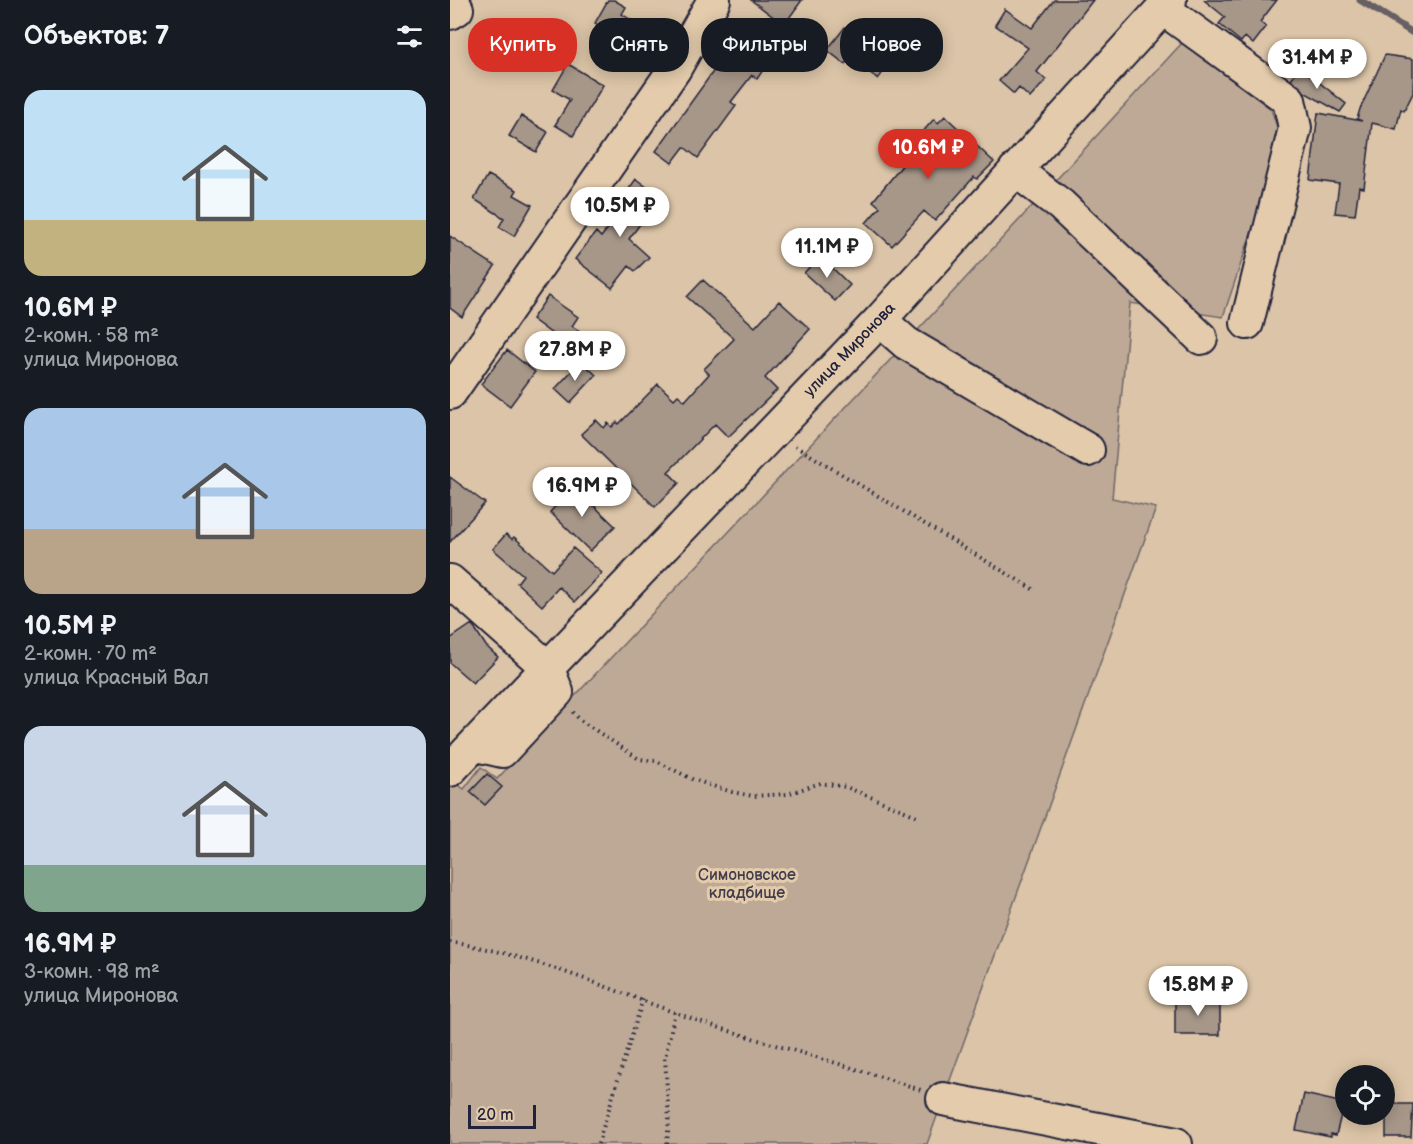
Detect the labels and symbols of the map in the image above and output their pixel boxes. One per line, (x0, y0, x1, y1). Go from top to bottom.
pin: 31.4M ₽ (1262, 39, 1372, 90)
pin: 10.6M ₽ (873, 129, 983, 180)
pin: 10.5M ₽ (565, 187, 675, 238)
pin: 11.1M ₽ (772, 228, 882, 279)
street label: улица Миронова (800, 299, 900, 401)
pin: 27.8M ₽ (520, 331, 630, 382)
pin: 16.9M ₽ (527, 467, 637, 518)
park label: Симоновское кладбище (698, 866, 796, 903)
pin: 15.8M ₽ (1143, 966, 1253, 1017)
scale bar (468, 1102, 536, 1130)

